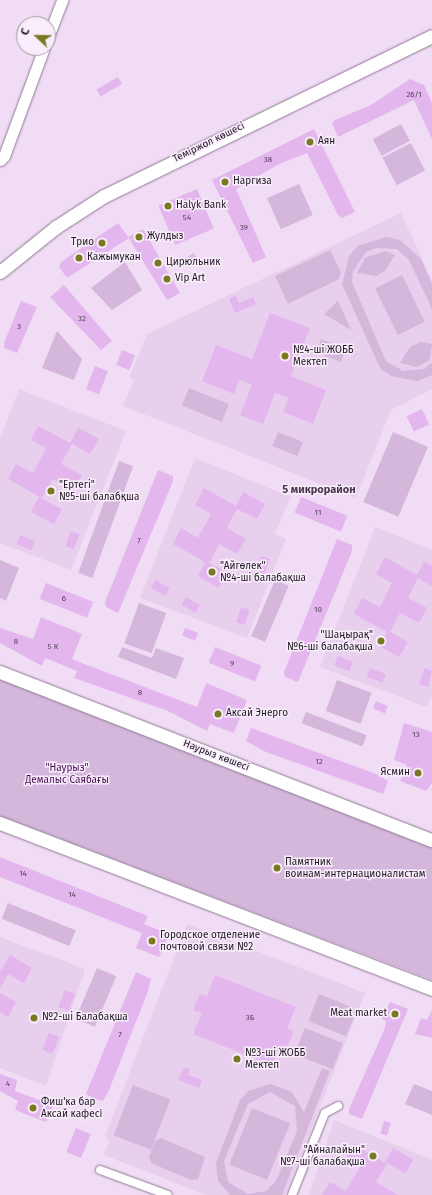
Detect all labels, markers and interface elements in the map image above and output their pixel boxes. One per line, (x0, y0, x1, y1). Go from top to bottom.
north arrow (16, 16, 56, 56)
text: С (18, 26, 33, 37)
house number: 26/1 (406, 90, 422, 100)
street label: Теміржол көшесі (171, 120, 247, 166)
place label: Аян (318, 136, 335, 148)
marker: Аян (305, 137, 315, 147)
house number: 38 (264, 155, 272, 165)
place label: Наргиза (233, 176, 272, 188)
marker: Наргиза (220, 177, 230, 187)
place label: Halyk Bank (176, 200, 226, 212)
marker: Halyk Bank (163, 201, 173, 211)
house number: 54 (183, 213, 191, 223)
house number: 39 (240, 223, 248, 233)
place label: Жулдыз (147, 231, 184, 243)
marker: Жулдыз (134, 232, 144, 242)
place label: Трио (71, 237, 94, 249)
marker: Трио (97, 238, 107, 248)
place label: Кажымукан (87, 252, 141, 264)
marker: Кажымукан (74, 253, 84, 263)
place label: Цирюльник (166, 257, 220, 269)
marker: Цирюльник (153, 258, 163, 268)
place label: Vip Art (175, 273, 205, 285)
marker: Vip Art (162, 274, 172, 284)
house number: 32 (78, 314, 86, 324)
house number: 3 (17, 322, 21, 332)
place label: №4-ші ЖОББ Мектеп (293, 344, 354, 368)
marker: №4-ші ЖОББ Мектеп (280, 351, 290, 361)
place label: "Ертегі" №5-ші балабқша (59, 479, 139, 502)
district label: 5 микрорайон (282, 483, 356, 497)
marker: "Ертегі" №5-ші балабқша (46, 486, 56, 496)
house number: 11 (315, 508, 321, 518)
house number: 7 (137, 536, 141, 546)
place label: "Айгөлек" №4-ші балабақша (220, 560, 306, 584)
marker: "Айгөлек" №4-ші балабақша (207, 567, 217, 577)
house number: 6 (62, 594, 66, 604)
house number: 10 (314, 605, 322, 615)
place label: "Шаңырақ" №6-ші балабақша (287, 629, 373, 652)
marker: "Шаңырақ" №6-ші балабақша (376, 636, 386, 646)
house number: 8 (14, 637, 18, 647)
house number: 5 К (48, 642, 58, 652)
house number: 9 (230, 659, 234, 669)
house number: 8 (138, 688, 142, 698)
place label: Аксай Энерго (226, 708, 288, 720)
marker: Аксай Энерго (213, 709, 223, 719)
house number: 13 (412, 730, 420, 740)
street label: Наурыз көшесі (181, 738, 251, 774)
house number: 12 (315, 757, 323, 767)
park label: "Наурыз" Демалыс Саябағы (25, 762, 109, 786)
place label: Ясмин (381, 767, 410, 779)
marker: Ясмин (413, 768, 423, 778)
place label: Памятник воинам-интернационалистам (285, 856, 425, 880)
marker: Памятник воинам-интернационалистам (272, 863, 282, 873)
house number: 14 (19, 869, 27, 879)
house number: 14 (68, 890, 76, 900)
place label: Городское отделение почтовой связи №2 (160, 929, 260, 952)
marker: Городское отделение почтовой связи №2 (147, 936, 157, 946)
place label: Meat market (330, 1008, 387, 1020)
marker: Meat market (390, 1009, 400, 1019)
place label: №2-ші Балабақша (42, 1012, 128, 1024)
marker: №2-ші Балабақша (29, 1013, 39, 1023)
house number: 3Б (246, 1013, 254, 1023)
house number: 7 (118, 1030, 122, 1040)
place label: №3-ші ЖОББ Мектеп (245, 1047, 305, 1070)
marker: №3-ші ЖОББ Мектеп (232, 1054, 242, 1064)
house number: 4 (6, 1079, 10, 1089)
place label: Фиш'ка бар Аксай кафесi (41, 1096, 102, 1120)
marker: Фиш'ка бар Аксай кафесi (28, 1103, 38, 1113)
place label: "Айналайын" №7-ші балабақша (280, 1144, 365, 1168)
marker: "Айналайын" №7-ші балабақша (368, 1151, 378, 1161)

